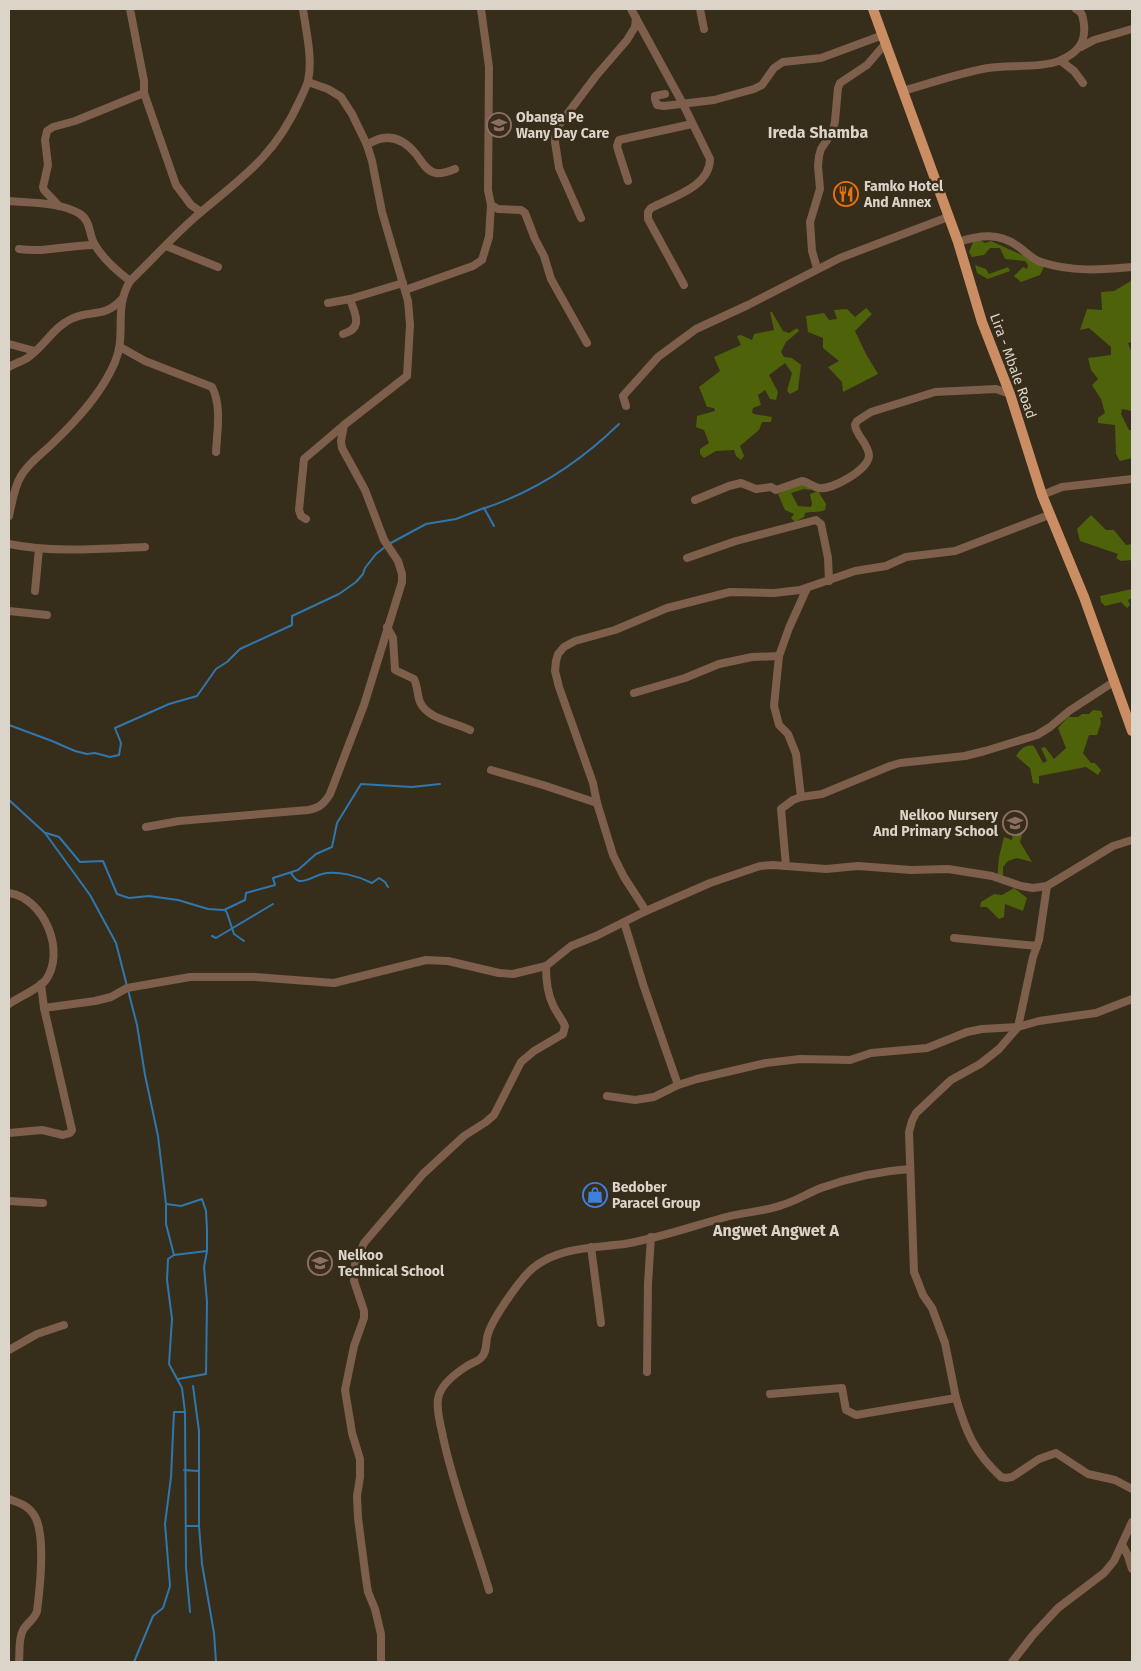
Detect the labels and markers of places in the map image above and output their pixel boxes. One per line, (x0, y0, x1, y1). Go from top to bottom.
place label: Obanga Pe Wany Day Care (516, 109, 609, 142)
school or university icon: Obanga Pe Wany Day Care (486, 112, 512, 138)
place label: Famko Hotel And Annex (863, 178, 944, 211)
restaurant icon: Famko Hotel And Annex (833, 181, 859, 207)
place label: Nelkoo Nursery And Primary School (872, 807, 999, 840)
school or university icon: Nelkoo Nursery And Primary School (1002, 810, 1028, 836)
place label: Bedober Paracel Group (612, 1179, 701, 1212)
shop icon: Bedober Paracel Group (582, 1182, 608, 1208)
place label: Nelkoo Technical School (338, 1247, 445, 1280)
school or university icon: Nelkoo Technical School (307, 1250, 333, 1276)

